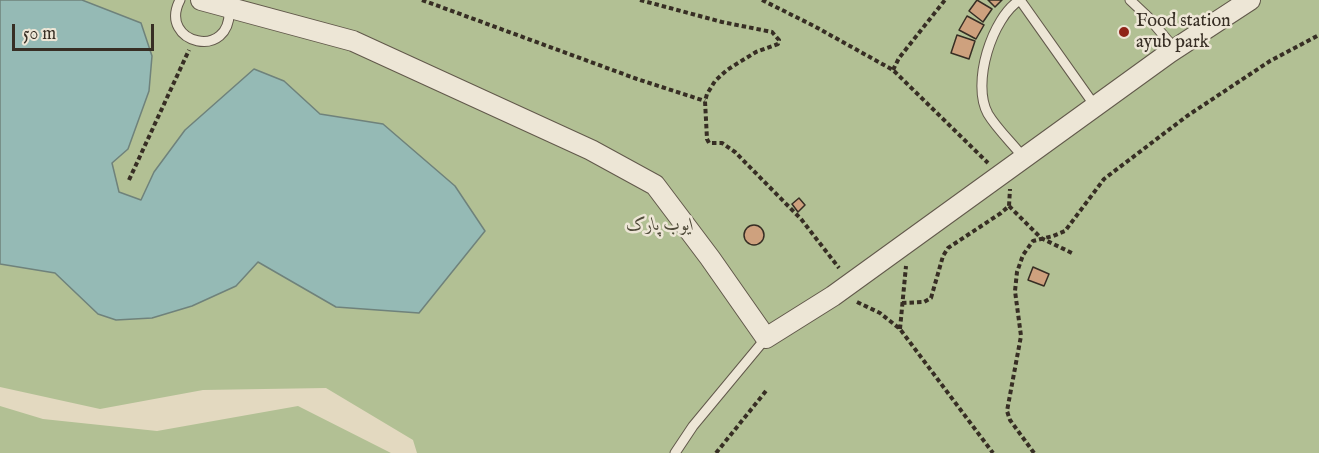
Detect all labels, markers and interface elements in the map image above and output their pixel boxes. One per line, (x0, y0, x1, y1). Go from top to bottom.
place label: Food station ayub park (1136, 11, 1231, 54)
scale bar (15, 12, 158, 50)
text: 50 m (23, 23, 56, 46)
marker: Food station ayub park (1117, 25, 1131, 39)
park label: ایوب پارک (626, 215, 694, 237)

